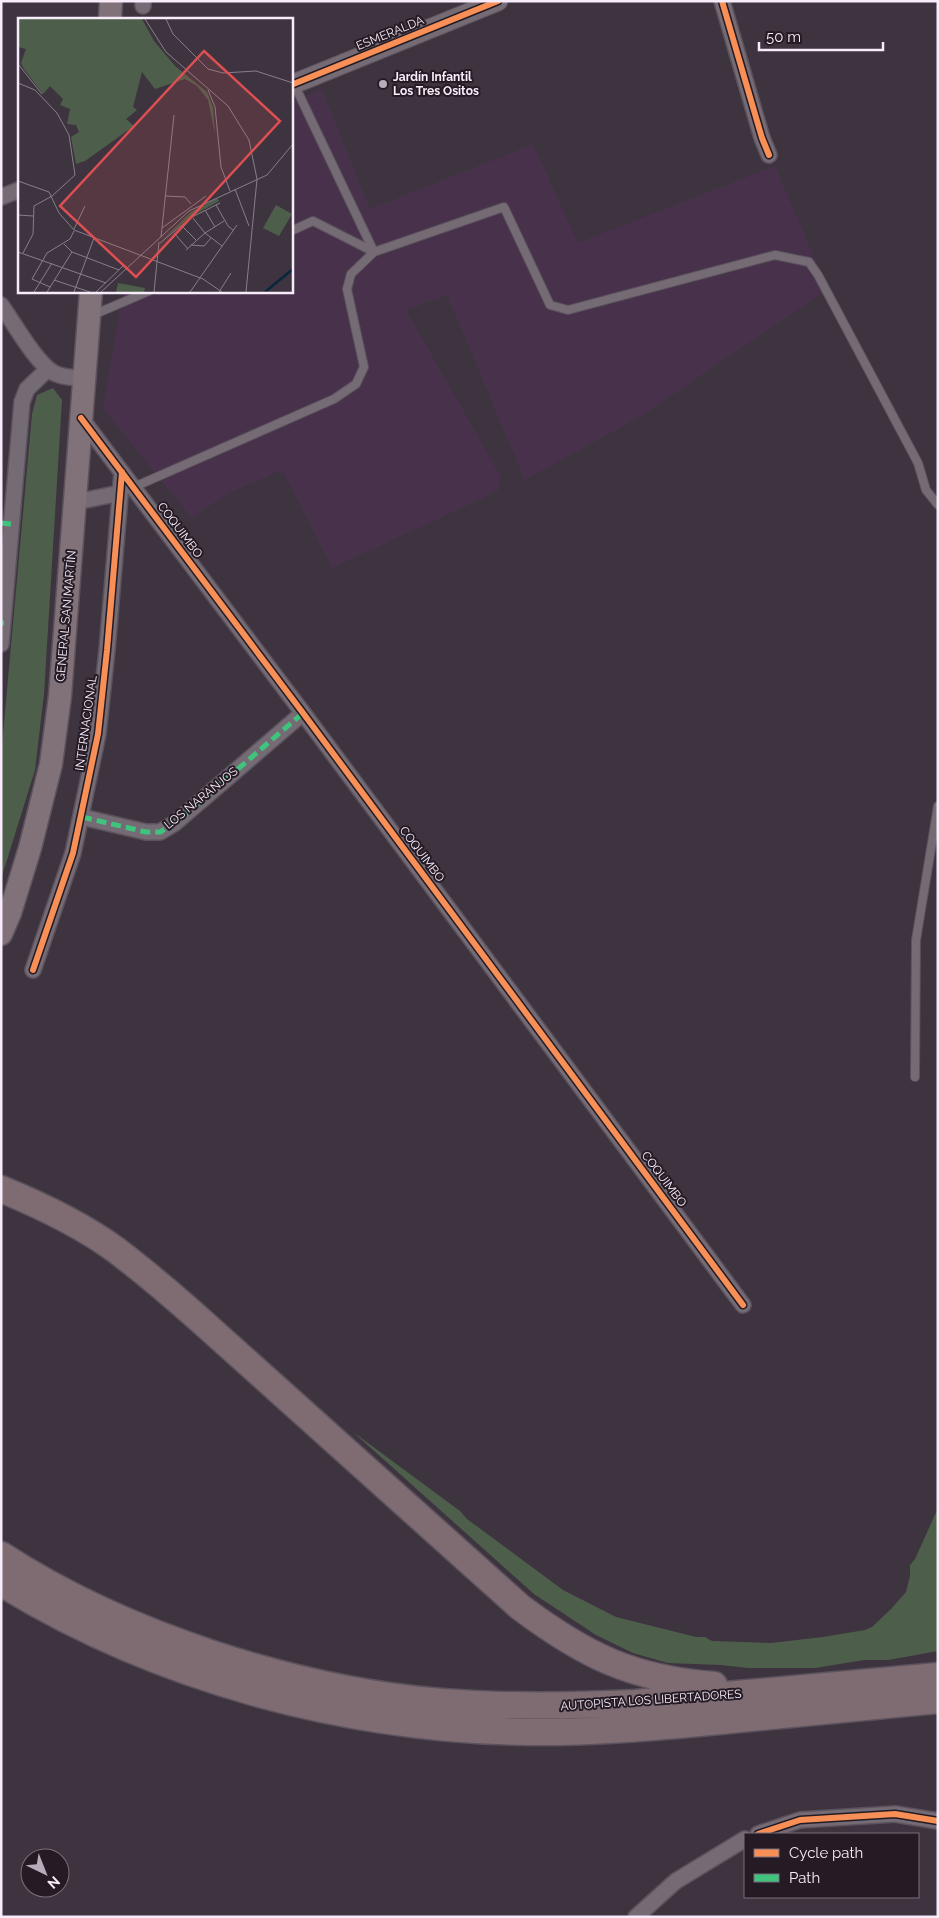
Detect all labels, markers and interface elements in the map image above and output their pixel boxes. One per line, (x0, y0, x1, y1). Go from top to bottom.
street label: ESMERALDA (354, 13, 426, 53)
inset map (18, 18, 292, 292)
scale bar (759, 20, 883, 52)
text: 50 m (766, 28, 801, 46)
place label: Jardín Infantil Los Tres Ositos (393, 70, 479, 98)
marker: Jardín Infantil Los Tres Ositos (377, 78, 389, 90)
street label: COQUIMBO (155, 500, 205, 560)
street label: GENERAL SAN MARTÍN (53, 550, 79, 682)
street label: INTERNACIONAL (72, 674, 100, 772)
street label: LOS NARANJOS (161, 764, 241, 832)
street label: COQUIMBO (397, 824, 447, 884)
street label: COQUIMBO (639, 1149, 689, 1209)
street label: AUTOPISTA LOS LIBERTADORES (560, 1687, 742, 1713)
legend (744, 1833, 919, 1898)
text: Cycle path (789, 1844, 863, 1862)
north arrow (20, 1848, 70, 1898)
text: Path (789, 1869, 820, 1887)
text: N (45, 1873, 63, 1892)

